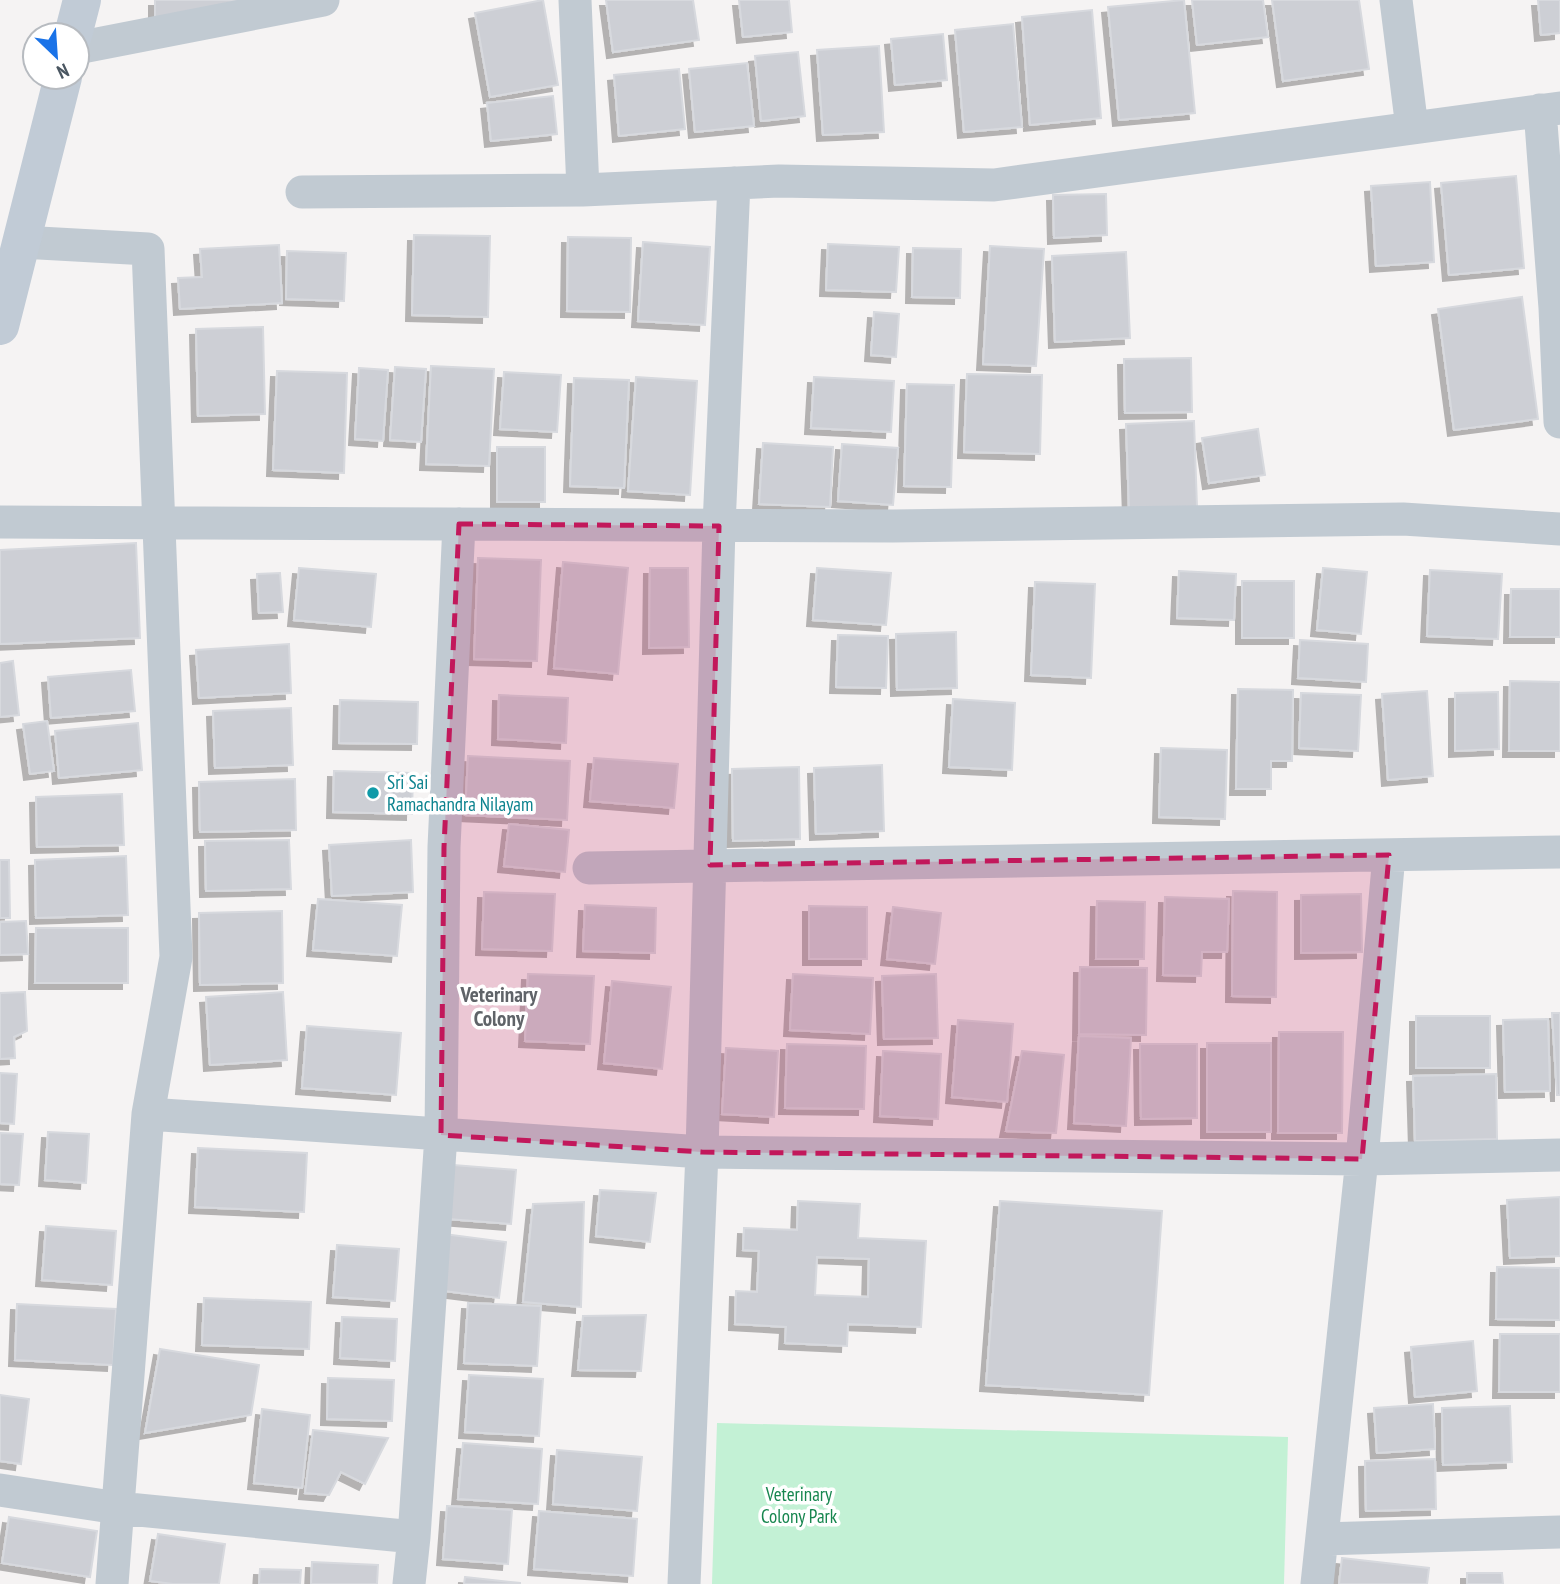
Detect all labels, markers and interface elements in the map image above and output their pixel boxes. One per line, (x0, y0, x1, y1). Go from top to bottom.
north arrow (21, 21, 91, 91)
text: N (53, 58, 73, 84)
place label: Sri Sai Ramachandra Nilayam (387, 770, 533, 816)
marker: Sri Sai Ramachandra Nilayam (365, 785, 381, 801)
district label: Veterinary Colony (460, 981, 538, 1032)
park label: Veterinary Colony Park (761, 1482, 838, 1528)

